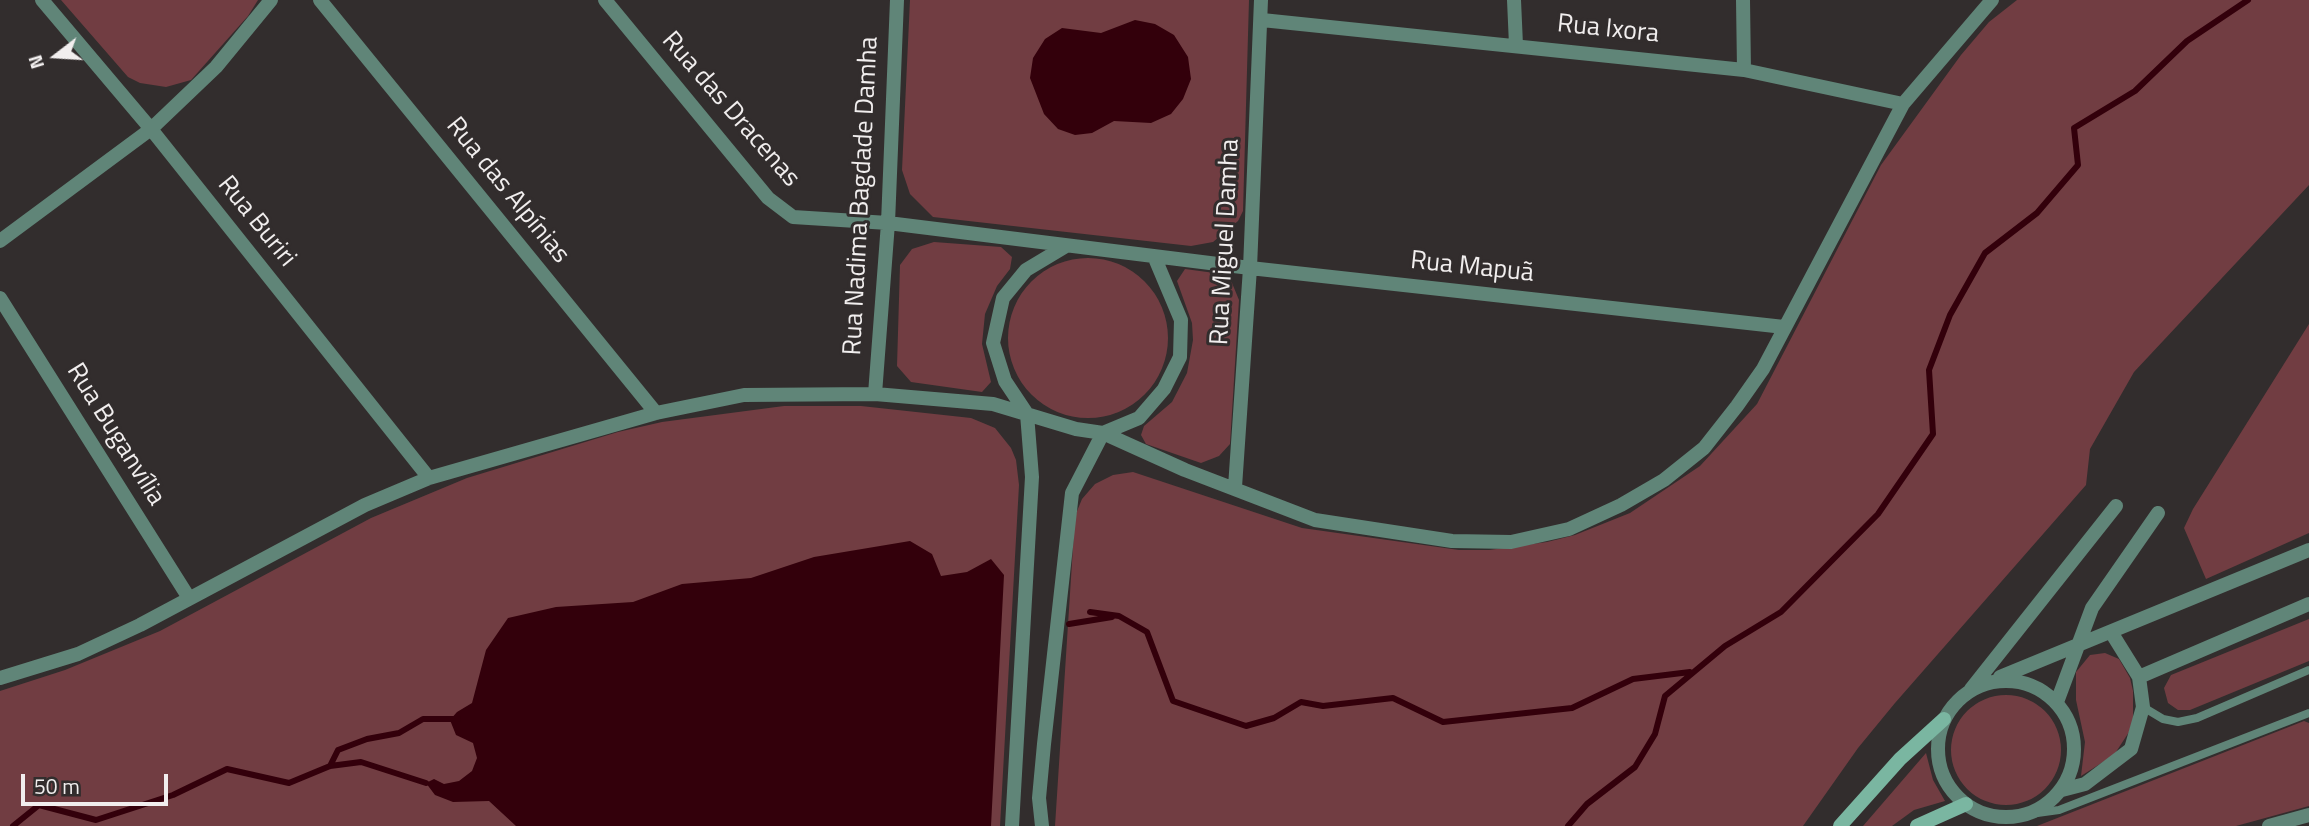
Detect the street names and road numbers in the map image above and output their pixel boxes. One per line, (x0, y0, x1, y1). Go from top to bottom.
street label: Rua Ixora (1556, 9, 1660, 51)
street label: Rua das Dracenas (654, 26, 806, 194)
street label: Rua Nadima Bagdade Damha (838, 36, 886, 356)
street label: Rua das Alpínias (439, 112, 575, 270)
street label: Rua Miguel Damha (1205, 138, 1247, 346)
street label: Rua Buriri (210, 170, 302, 274)
street label: Rua Mapuã (1409, 246, 1535, 290)
street label: Rua Buganvília (59, 358, 171, 512)

